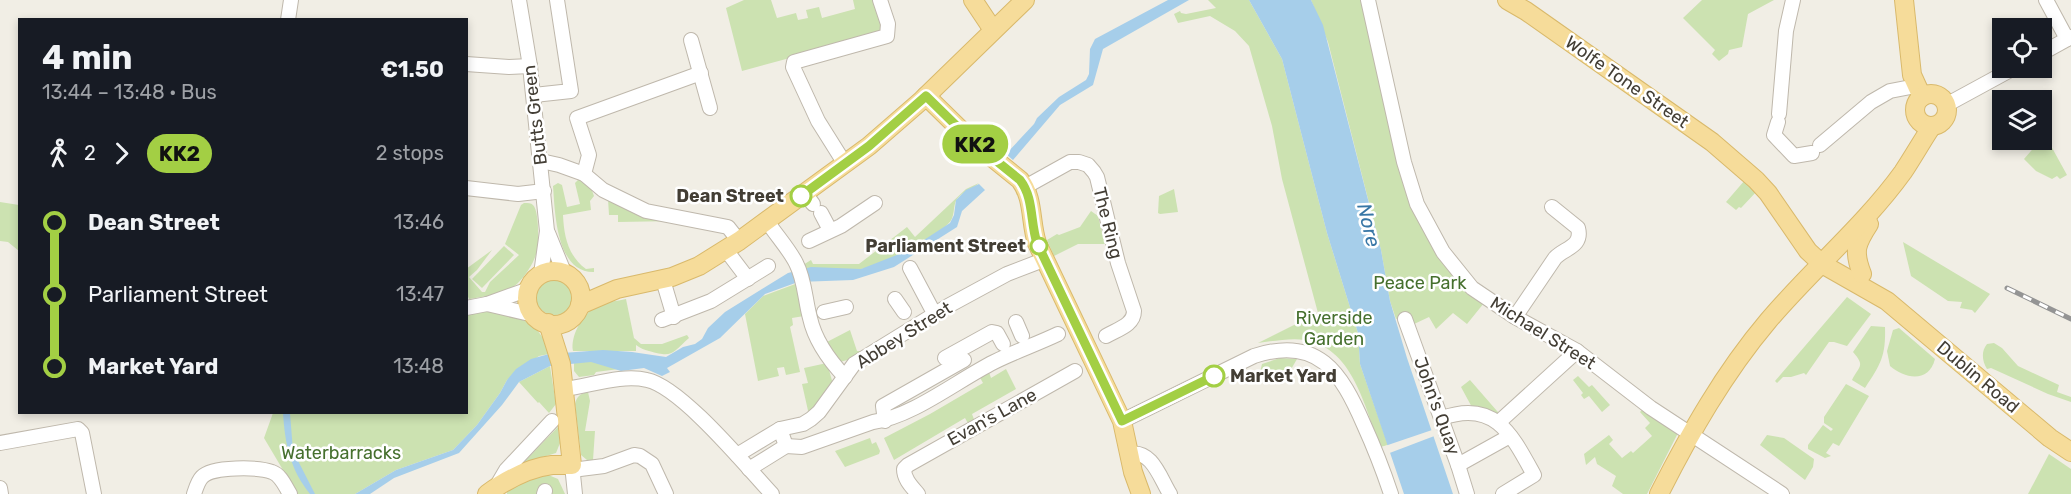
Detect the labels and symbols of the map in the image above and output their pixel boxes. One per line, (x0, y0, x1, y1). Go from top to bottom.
street label: Wolfe Tone Street (1561, 31, 1693, 133)
street label: Butts Green (518, 64, 552, 166)
line badge: KK2 (940, 124, 1010, 164)
place label: Dean Street (676, 185, 784, 207)
marker: Dean Street (790, 185, 812, 207)
street label: The Ring (1088, 185, 1128, 261)
water label: Nore (1352, 201, 1386, 249)
place label: Parliament Street (865, 235, 1026, 257)
marker: Parliament Street (1030, 237, 1048, 255)
park label: Peace Park (1373, 272, 1467, 294)
street label: Michael Street (1486, 292, 1600, 374)
street label: Abbey Street (852, 297, 956, 373)
park label: Riverside Garden (1295, 307, 1373, 350)
street label: Dublin Road (1932, 336, 2024, 418)
street label: John's Quay (1409, 354, 1465, 458)
marker: Market Yard (1203, 365, 1225, 387)
place label: Market Yard (1230, 365, 1337, 387)
street label: Evan's Lane (943, 383, 1041, 451)
park label: Waterbarracks (281, 442, 401, 464)

